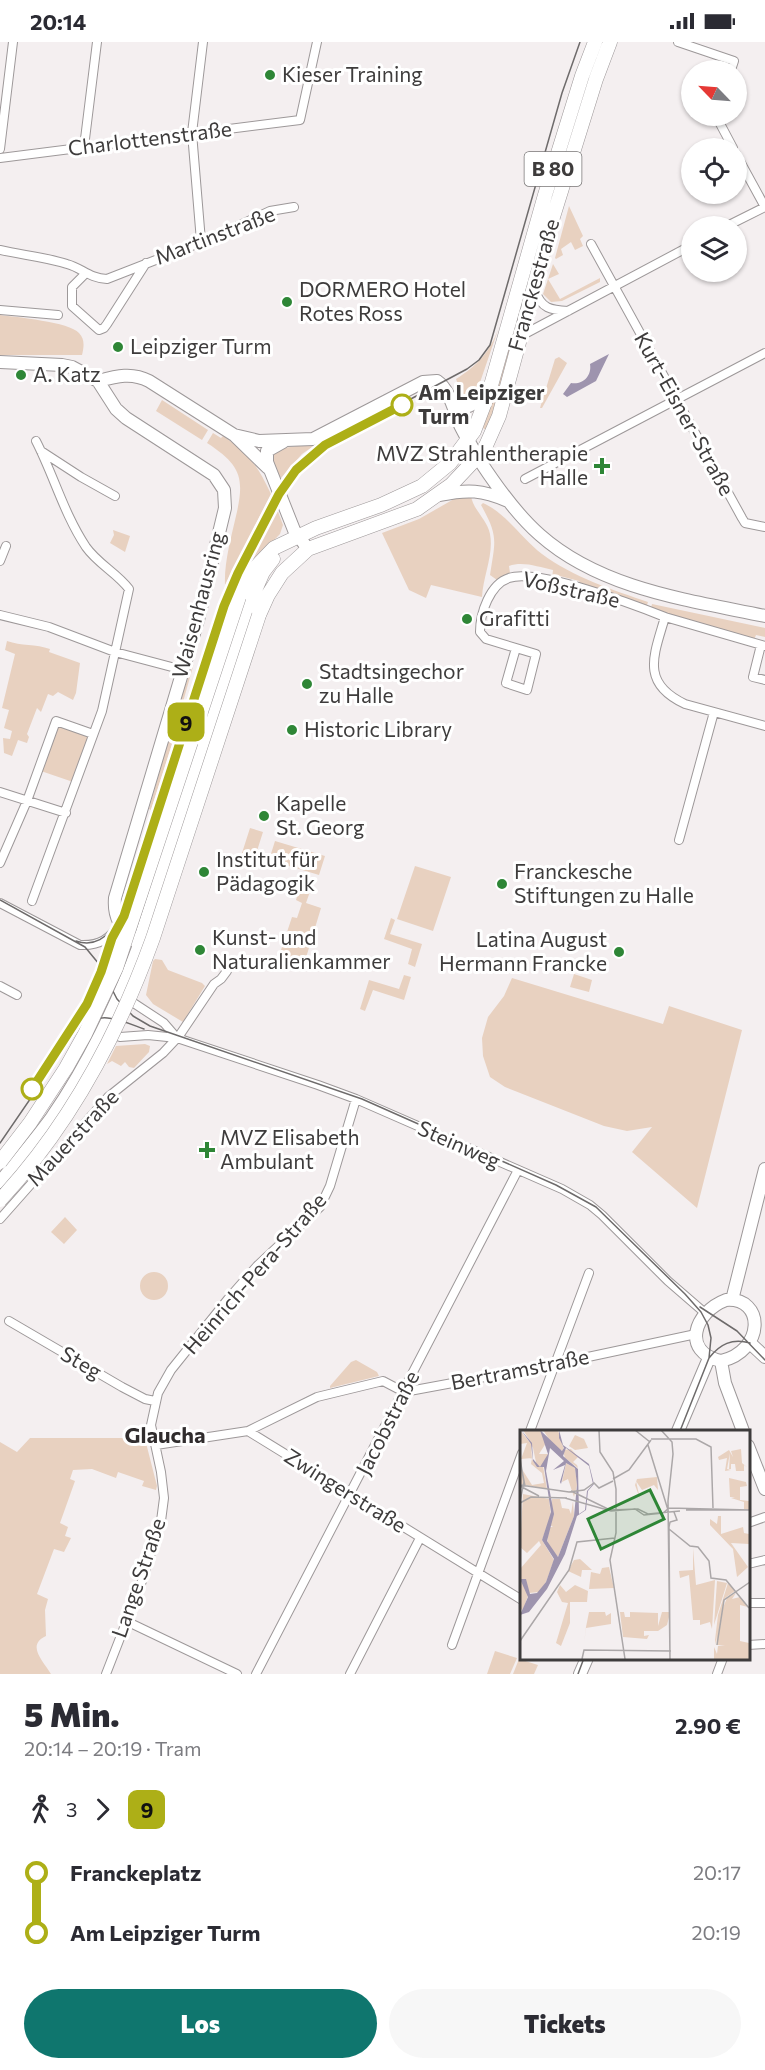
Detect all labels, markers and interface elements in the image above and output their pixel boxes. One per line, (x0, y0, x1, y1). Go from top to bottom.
text: 20:14 (30, 8, 86, 35)
north arrow (681, 60, 747, 126)
map controls (681, 60, 747, 282)
place label: Kieser Training (282, 61, 423, 86)
marker: Kieser Training (263, 68, 277, 82)
street label: Charlottenstraße (67, 115, 233, 160)
button: locate (681, 138, 747, 204)
road number: B 80 (524, 152, 582, 186)
street label: Martinstraße (151, 200, 278, 269)
street label: Franckestraße (502, 216, 563, 354)
button: layers (681, 216, 747, 282)
place label: DORMERO Hotel Rotes Ross (299, 276, 466, 325)
marker: DORMERO Hotel Rotes Ross (280, 295, 294, 309)
street label: Kurt-Eisner-Straße (630, 327, 741, 499)
place label: Leipziger Turm (130, 333, 272, 358)
marker: Leipziger Turm (111, 340, 125, 354)
place label: A. Katz (33, 361, 101, 386)
marker: A. Katz (14, 368, 28, 382)
place label: Am Leipziger Turm (418, 379, 545, 428)
marker: Am Leipziger Turm (391, 394, 413, 416)
place label: MVZ Strahlentherapie Halle (376, 440, 588, 489)
marker: MVZ Strahlentherapie Halle (593, 457, 611, 475)
street label: Waisenhausring (166, 529, 229, 681)
street label: Voßstraße (520, 565, 622, 612)
place label: Grafitti (479, 605, 550, 630)
marker: Grafitti (460, 612, 474, 626)
place label: Stadtsingechor zu Halle (319, 658, 464, 707)
marker: Stadtsingechor zu Halle (300, 677, 314, 691)
line badge: 9 (166, 702, 206, 742)
text: 9 (180, 710, 192, 735)
place label: Historic Library (304, 716, 452, 741)
marker: Historic Library (285, 723, 299, 737)
place label: Kapelle St. Georg (276, 790, 364, 839)
marker: Kapelle St. Georg (257, 809, 271, 823)
place label: Institut für Pädagogik (216, 846, 319, 895)
place label: Franckesche Stiftungen zu Halle (514, 858, 694, 907)
marker: Institut für Pädagogik (197, 865, 211, 879)
marker: Franckesche Stiftungen zu Halle (495, 877, 509, 891)
place label: Kunst- und Naturalienkammer (212, 924, 391, 973)
place label: Latina August Hermann Francke (439, 926, 607, 975)
marker: Kunst- und Naturalienkammer (193, 943, 207, 957)
marker: Latina August Hermann Francke (612, 945, 626, 959)
unlabelled marker (21, 1078, 43, 1100)
street label: Mauerstraße (21, 1084, 123, 1190)
street label: Steinweg (414, 1114, 505, 1173)
place label: MVZ Elisabeth Ambulant (220, 1124, 359, 1173)
marker: MVZ Elisabeth Ambulant (198, 1141, 216, 1159)
street label: Heinrich-Pera-Straße (177, 1187, 331, 1359)
street label: Steg (57, 1340, 107, 1383)
street label: Bertramstraße (449, 1343, 591, 1394)
street label: Jacobstraße (350, 1366, 424, 1478)
district label: Glaucha (124, 1421, 206, 1448)
inset map (520, 1430, 750, 1659)
street label: Zwingerstraße (280, 1442, 411, 1537)
street label: Lange Straße (105, 1514, 170, 1641)
text: 5 Min. (24, 1693, 120, 1734)
text: 2.90 € (675, 1712, 741, 1739)
text: 20:14 – 20:19 · Tram (24, 1736, 202, 1760)
icon: walk (24, 1793, 57, 1826)
icon: forward (86, 1793, 119, 1826)
text: 3 (66, 1797, 77, 1821)
text: 9 (140, 1797, 153, 1822)
text: Franckeplatz (70, 1859, 201, 1886)
text: 20:17 (693, 1860, 741, 1884)
text: Am Leipziger Turm (70, 1919, 261, 1946)
text: 20:19 (692, 1920, 741, 1944)
button: Los (24, 1989, 377, 2058)
button: Tickets (389, 1989, 741, 2058)

